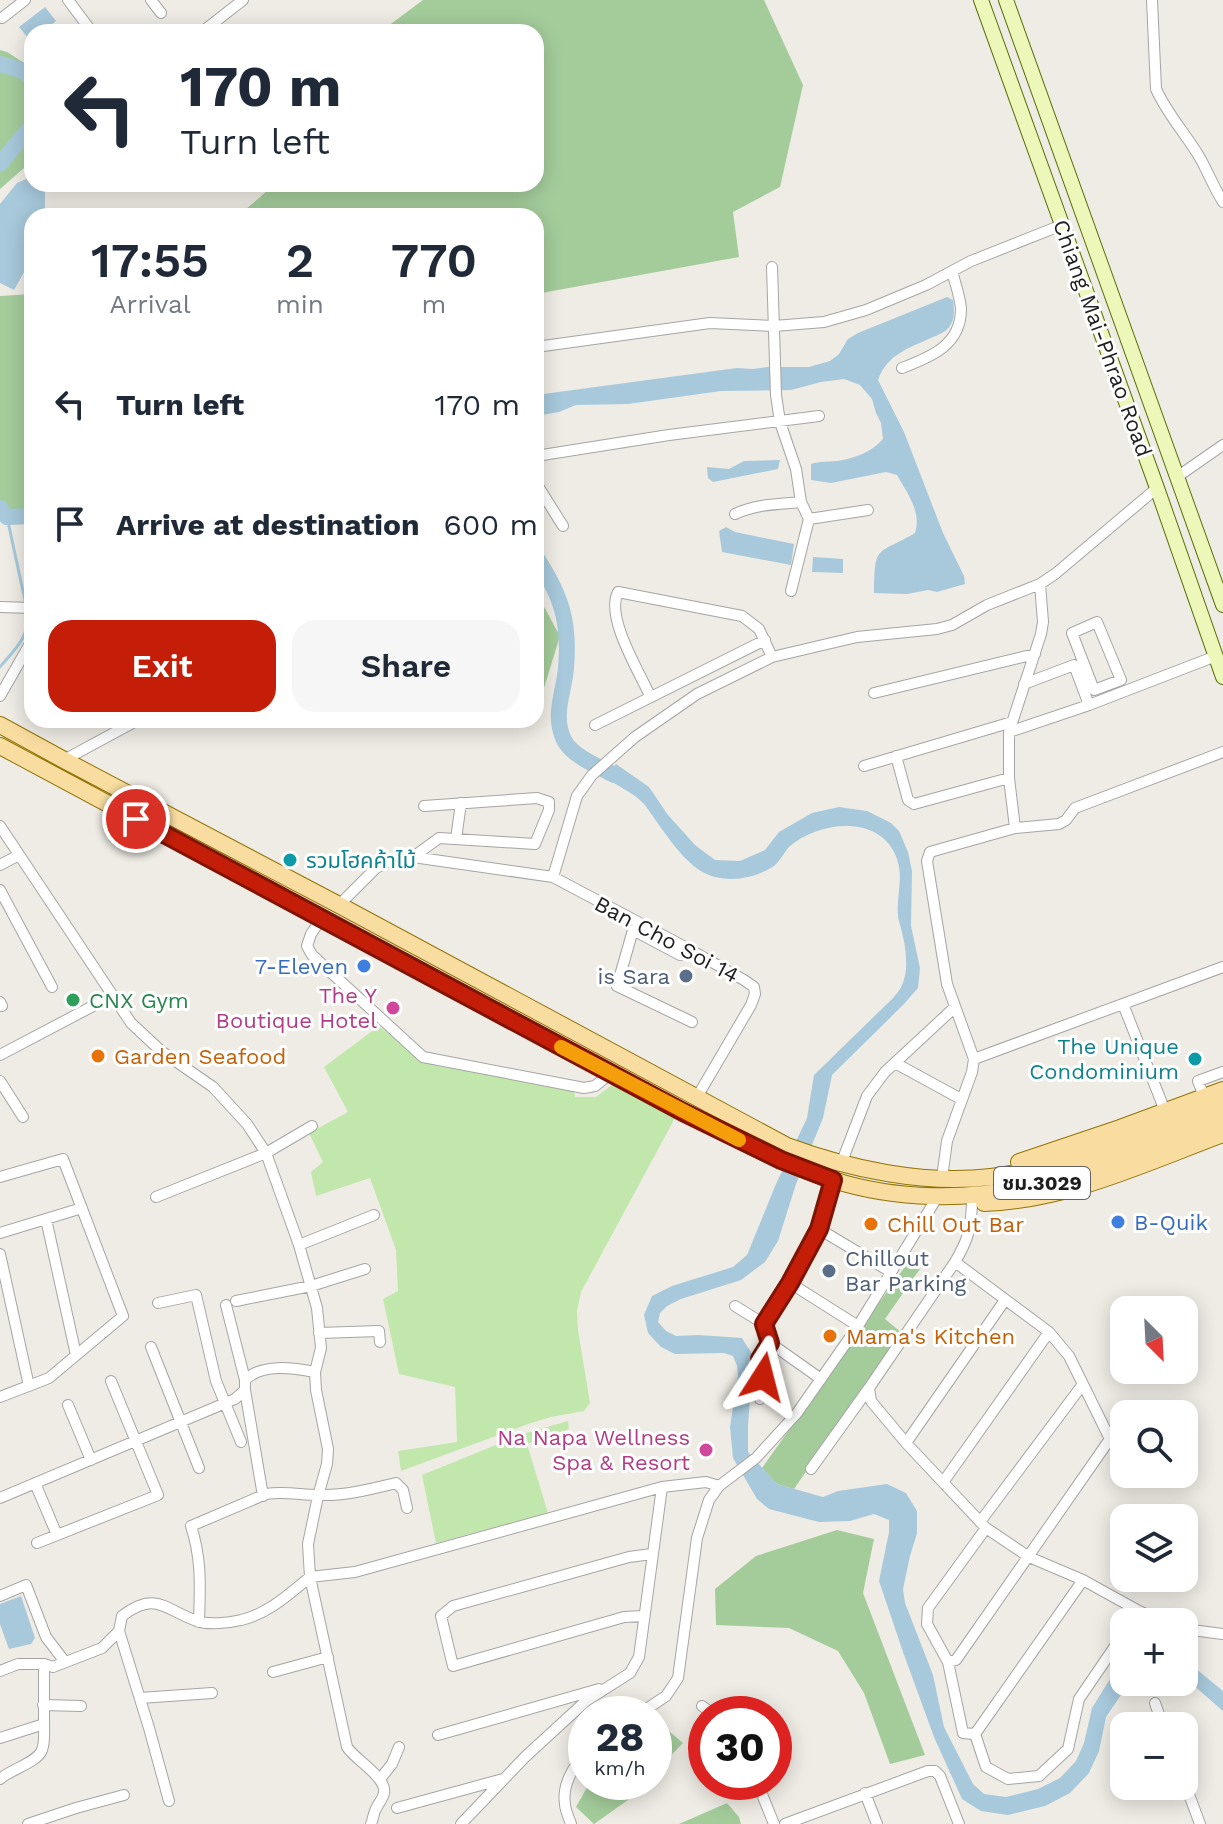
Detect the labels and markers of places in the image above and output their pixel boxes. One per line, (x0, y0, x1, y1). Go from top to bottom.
pin (102, 785, 170, 853)
place label: รวมโฮคค้าไม้ (306, 848, 416, 873)
marker: รวมโฮคค้าไม้ (281, 851, 299, 869)
place label: 7-Eleven (255, 954, 348, 979)
marker: 7-Eleven (355, 957, 373, 975)
place label: is Sara (598, 964, 670, 989)
marker: is Sara (677, 967, 695, 985)
place label: The Y Boutique Hotel (216, 983, 377, 1033)
place label: CNX Gym (89, 988, 189, 1013)
marker: CNX Gym (64, 991, 82, 1009)
marker: The Y Boutique Hotel (384, 999, 402, 1017)
place label: The Unique Condominium (1029, 1034, 1179, 1084)
place label: Garden Seafood (114, 1044, 286, 1069)
marker: Garden Seafood (89, 1047, 107, 1065)
marker: The Unique Condominium (1186, 1050, 1204, 1068)
place label: B-Quik (1134, 1210, 1208, 1235)
place label: Chill Out Bar (887, 1212, 1024, 1237)
marker: B-Quik (1109, 1213, 1127, 1231)
marker: Chill Out Bar (862, 1215, 880, 1233)
place label: Chillout Bar Parking (845, 1246, 967, 1296)
marker: Chillout Bar Parking (820, 1262, 838, 1280)
place label: Mama's Kitchen (846, 1324, 1015, 1349)
marker: Mama's Kitchen (821, 1327, 839, 1345)
place label: Na Napa Wellness Spa & Resort (497, 1425, 690, 1475)
marker: Na Napa Wellness Spa & Resort (697, 1441, 715, 1459)

